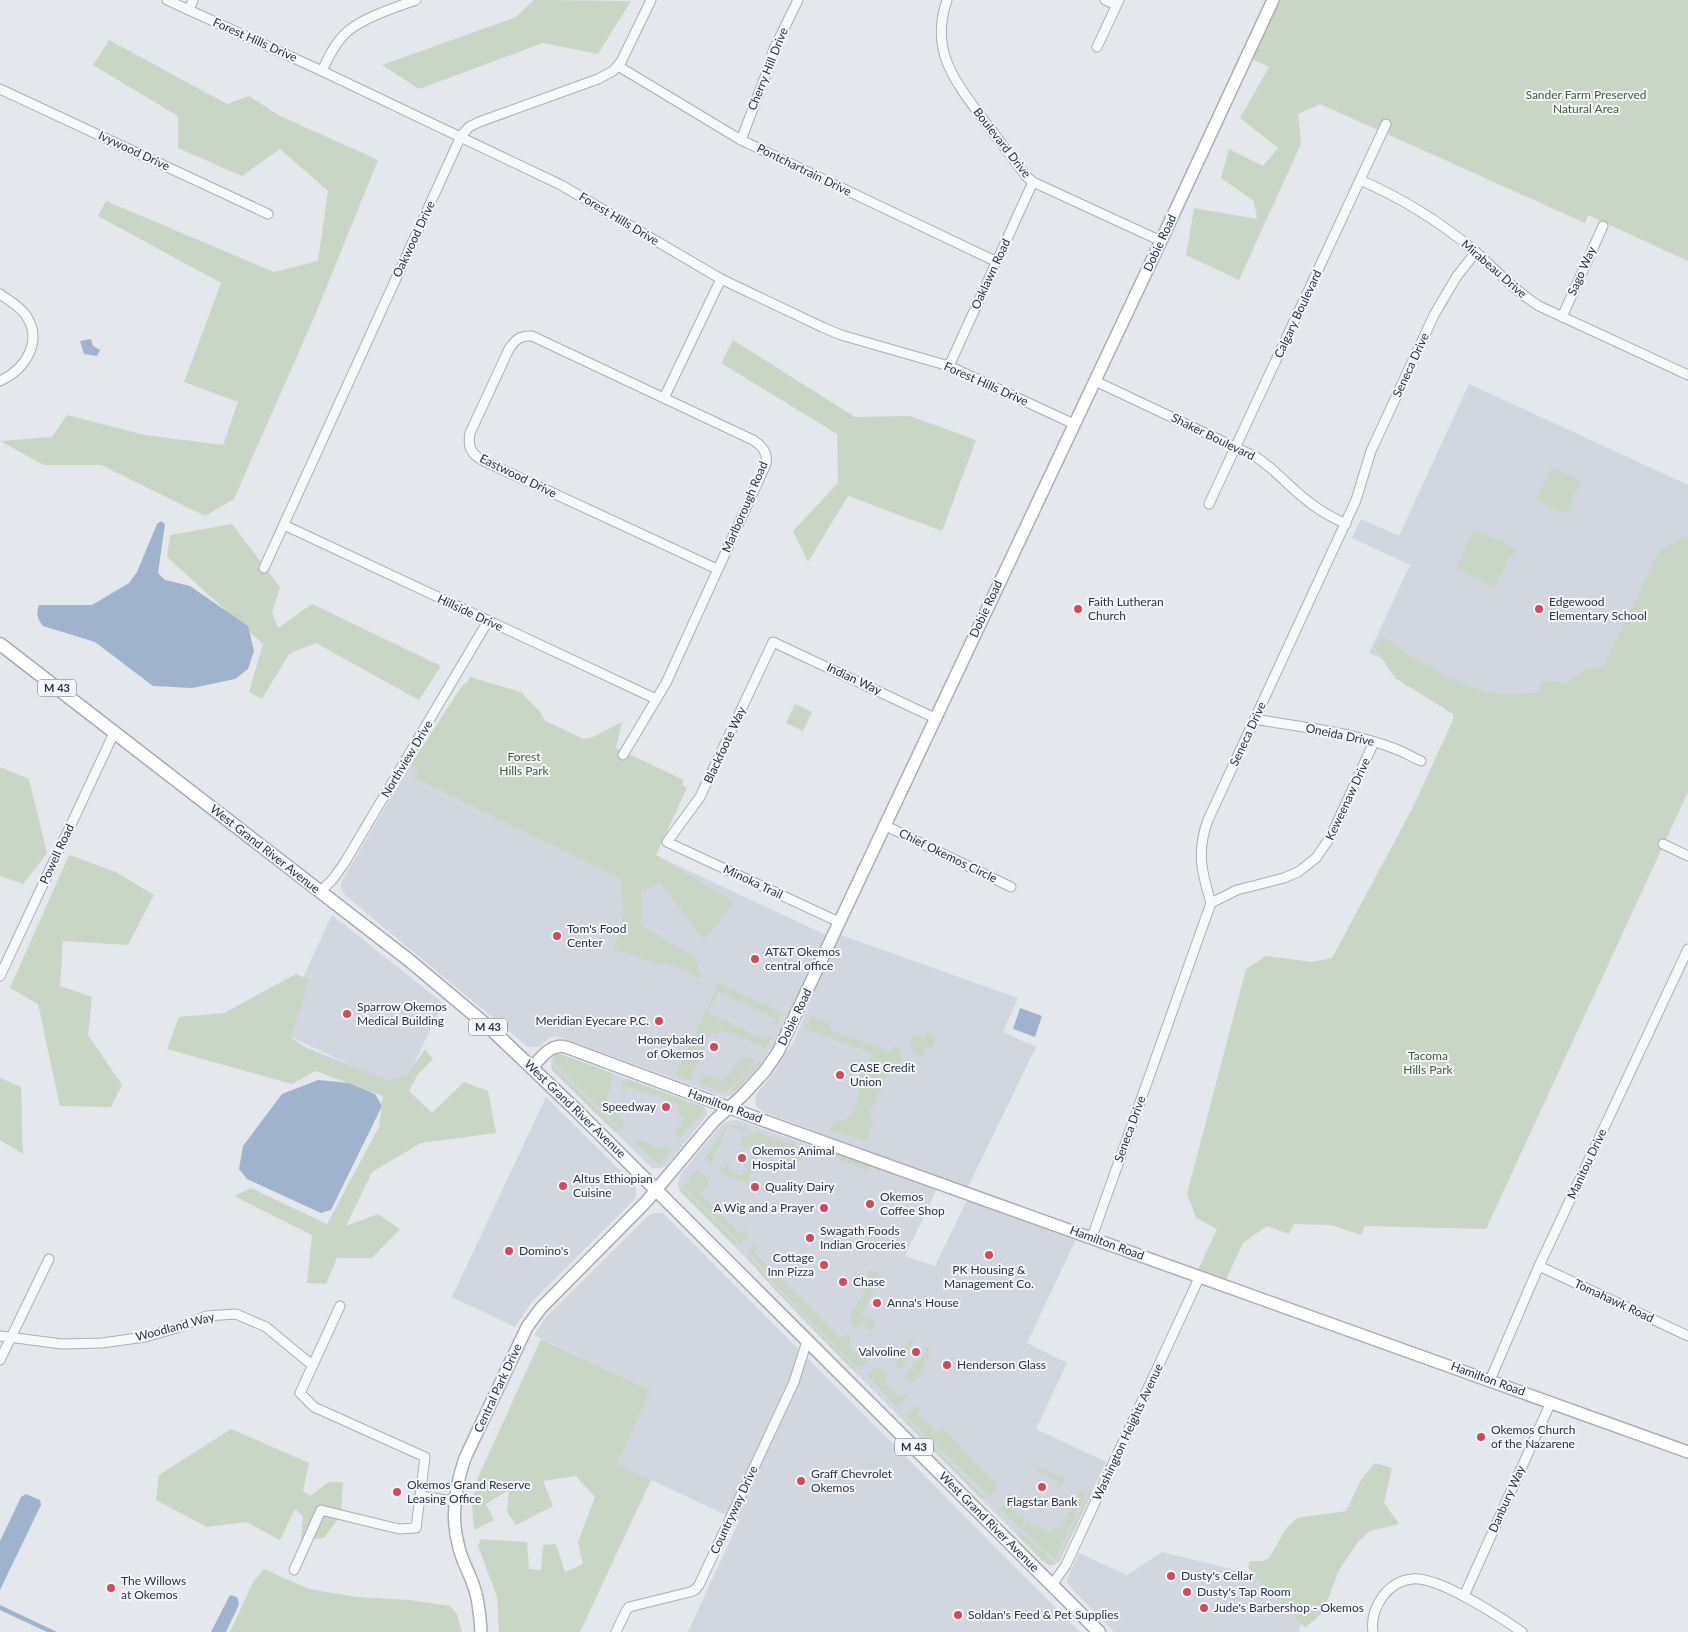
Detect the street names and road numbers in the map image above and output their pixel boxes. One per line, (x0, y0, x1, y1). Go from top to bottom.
street label: Forest Hills Drive (211, 14, 300, 65)
street label: Cherry Hill Drive (744, 25, 791, 112)
street label: Boulevard Drive (970, 105, 1034, 181)
street label: Ivywood Drive (96, 127, 172, 174)
street label: Pontchartrain Drive (755, 140, 854, 199)
street label: Forest Hills Drive (577, 189, 662, 248)
street label: Oakwood Drive (389, 198, 438, 280)
street label: Dobie Road (1140, 212, 1179, 274)
street label: Oaklawn Road (968, 236, 1013, 311)
street label: Mirabeau Drive (1459, 236, 1530, 301)
street label: Sago Way (1564, 243, 1599, 298)
street label: Calgary Boulevard (1271, 267, 1325, 360)
street label: Seneca Drive (1389, 330, 1432, 399)
street label: Forest Hills Drive (942, 358, 1031, 409)
street label: Shaker Boulevard (1169, 410, 1258, 463)
street label: Eastwood Drive (477, 450, 559, 501)
street label: Marlborough Road (719, 459, 771, 555)
street label: Dobie Road (966, 578, 1005, 640)
street label: Hillside Drive (435, 591, 505, 634)
street label: Indian Way (824, 659, 885, 698)
road number: M 43 (38, 680, 76, 696)
street label: Seneca Drive (1226, 699, 1269, 768)
street label: Blackfoote Way (700, 703, 749, 786)
street label: Northview Drive (378, 717, 435, 800)
street label: Oneida Drive (1304, 720, 1376, 749)
street label: Keweenaw Drive (1322, 755, 1373, 842)
street label: West Grand River Avenue (207, 801, 323, 896)
street label: Powell Road (36, 821, 77, 886)
street label: Chief Okemos Circle (897, 825, 1000, 886)
street label: Minoka Trail (721, 861, 785, 902)
street label: Dobie Road (774, 986, 815, 1048)
road number: M 43 (469, 1019, 507, 1036)
street label: West Grand River Avenue (521, 1056, 629, 1161)
street label: Hamilton Road (686, 1085, 764, 1126)
street label: Seneca Drive (1111, 1094, 1148, 1164)
street label: Manitou Drive (1564, 1126, 1609, 1201)
street label: Hamilton Road (1068, 1222, 1146, 1263)
street label: Tomahawk Road (1572, 1276, 1656, 1326)
street label: Woodland Way (134, 1309, 217, 1344)
street label: Central Park Drive (470, 1341, 525, 1435)
street label: Hamilton Road (1449, 1358, 1527, 1399)
street label: Washington Heights Avenue (1089, 1361, 1166, 1503)
road number: M 43 (895, 1438, 933, 1455)
street label: Danbury Way (1485, 1462, 1528, 1535)
street label: Countryway Drive (707, 1463, 761, 1556)
street label: West Grand River Avenue (936, 1469, 1042, 1575)

